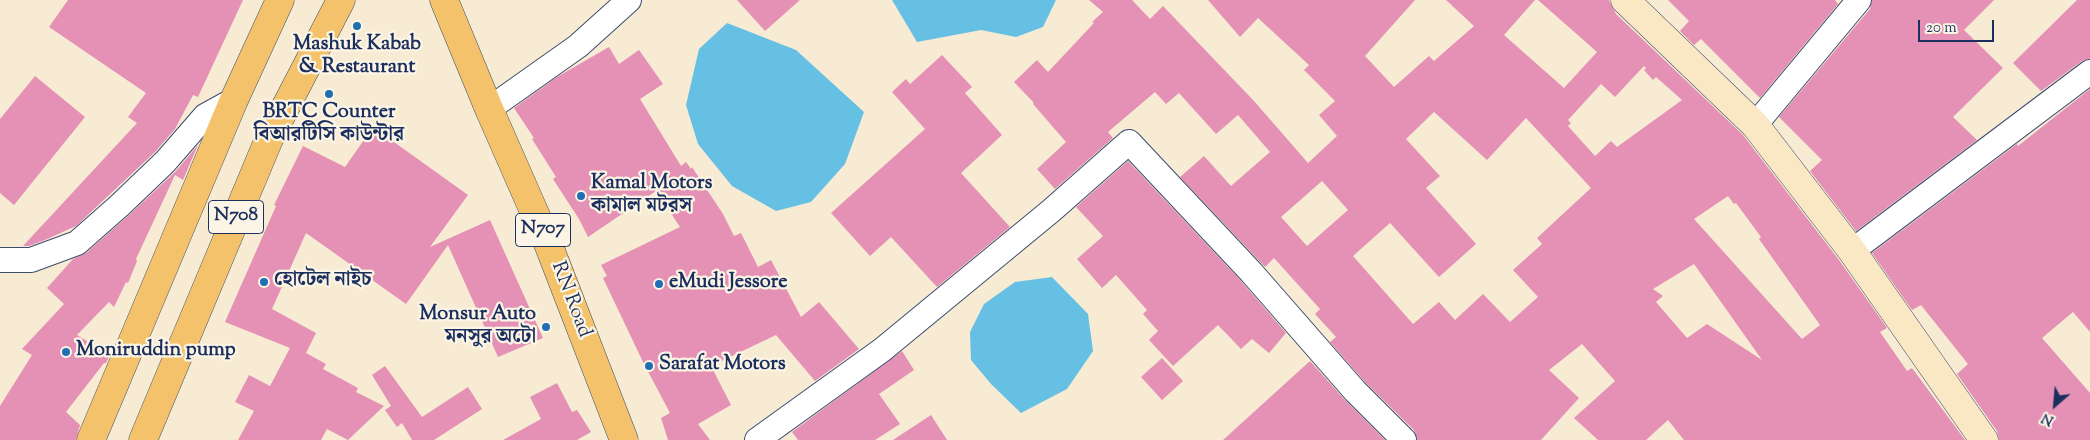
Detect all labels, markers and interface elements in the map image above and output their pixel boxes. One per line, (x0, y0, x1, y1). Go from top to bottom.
scale bar (1920, 10, 1996, 42)
text: 20 m (1926, 18, 1957, 39)
marker: Mashuk Kabab & Restaurant (351, 20, 363, 32)
place label: Mashuk Kabab & Restaurant (293, 34, 421, 81)
marker: BRTC Counter বিআরটিসি কাউন্টার (323, 88, 335, 100)
place label: BRTC Counter বিআরটিসি কাউন্টার (254, 102, 404, 149)
place label: Kamal Motors কামাল মটরস (591, 173, 712, 220)
marker: Kamal Motors কামাল মটরস (575, 190, 587, 202)
road number: N708 (208, 200, 264, 233)
road number: N707 (516, 214, 570, 246)
street label: RN Road (545, 259, 595, 341)
place label: হোটেল নাইচ (274, 270, 372, 294)
place label: eMudi Jessore (669, 272, 787, 296)
marker: হোটেল নাইচ (258, 276, 270, 288)
marker: eMudi Jessore (653, 278, 665, 290)
place label: Monsur Auto মনসুর অটো (419, 304, 536, 351)
marker: Monsur Auto মনসুর অটো (540, 321, 552, 333)
place label: Moniruddin pump (76, 340, 236, 364)
marker: Moniruddin pump (60, 346, 72, 358)
place label: Sarafat Motors (659, 354, 786, 378)
marker: Sarafat Motors (643, 360, 655, 372)
north arrow (2030, 380, 2080, 430)
text: N (2039, 407, 2058, 430)

